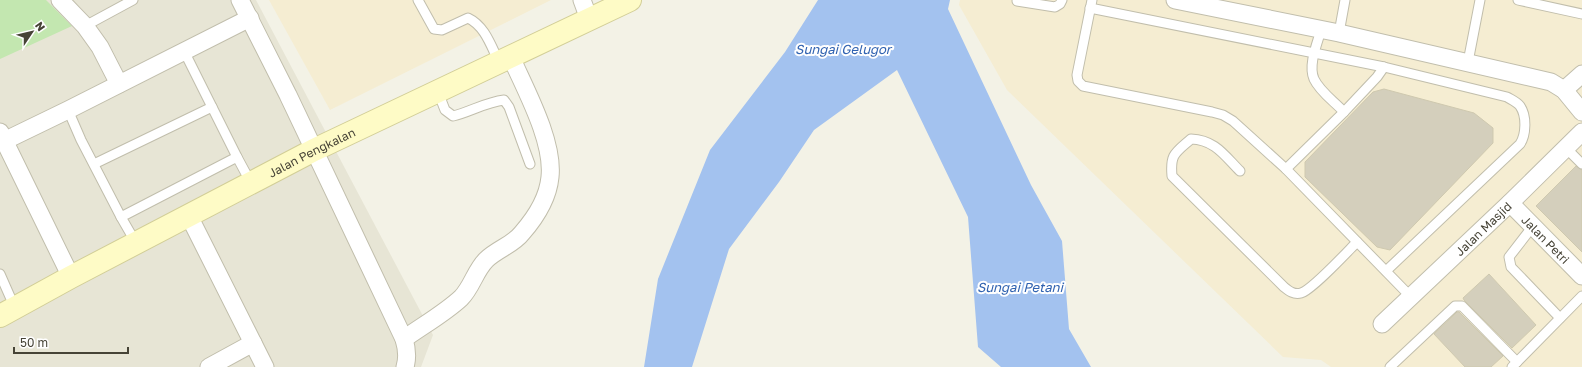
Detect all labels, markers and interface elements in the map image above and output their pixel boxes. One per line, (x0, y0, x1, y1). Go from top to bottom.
north arrow (12, 12, 52, 52)
text: N (33, 19, 48, 33)
water label: Sungai Gelugor (795, 41, 893, 57)
street label: Jalan Pengkalan (265, 124, 357, 180)
street label: Jalan Masjid (1452, 198, 1514, 259)
street label: Jalan Petri (1519, 212, 1573, 267)
water label: Sungai Petani (977, 279, 1065, 295)
scale bar (14, 329, 128, 355)
text: 50 m (20, 335, 48, 350)

